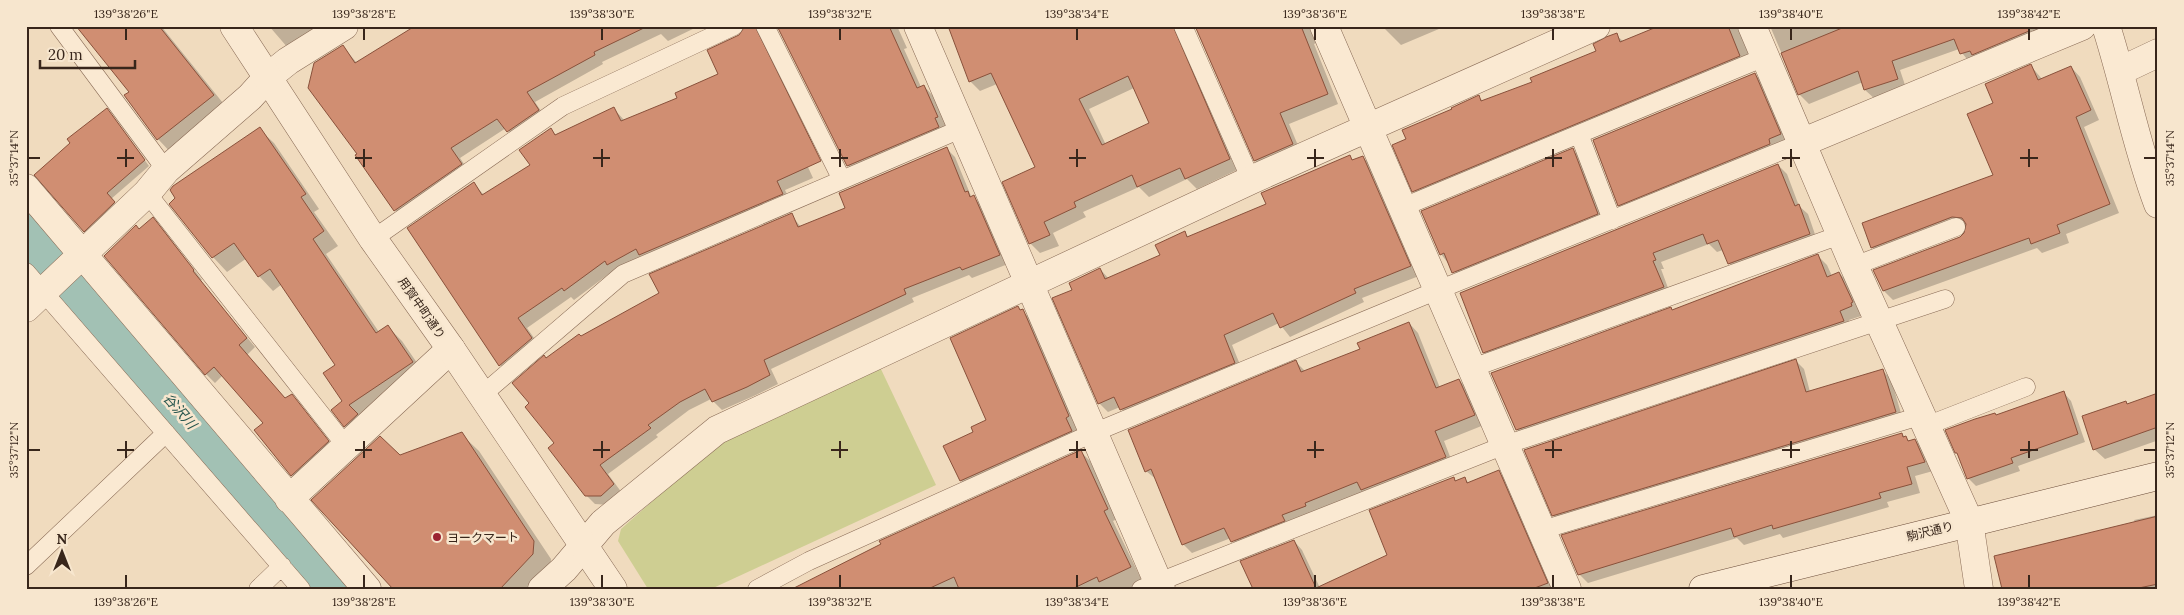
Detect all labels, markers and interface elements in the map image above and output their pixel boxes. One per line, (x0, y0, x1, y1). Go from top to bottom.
text: 139°38'26"E (94, 6, 158, 21)
text: 139°38'28"E (332, 6, 396, 21)
text: 139°38'30"E (570, 6, 634, 21)
text: 139°38'32"E (808, 6, 872, 21)
text: 139°38'34"E (1045, 6, 1109, 21)
text: 139°38'36"E (1283, 6, 1347, 21)
text: 139°38'38"E (1521, 6, 1585, 21)
text: 139°38'40"E (1759, 6, 1823, 21)
text: 139°38'42"E (1998, 6, 2060, 21)
scale bar (40, 38, 135, 70)
text: 20 m (48, 45, 83, 64)
text: 35°37'14"N (6, 130, 21, 186)
text: 35°37'14"N (2162, 130, 2177, 186)
street label: 用賀中町通り (395, 274, 449, 342)
water label: 谷沢川 (159, 389, 202, 434)
text: 35°37'12"N (6, 422, 21, 478)
text: 35°37'12"N (2162, 422, 2177, 478)
street label: 駒沢通り (1905, 518, 1955, 544)
north arrow (38, 528, 88, 578)
text: N (57, 530, 68, 548)
place label: ヨークマート (447, 530, 519, 545)
marker: ヨークマート (431, 531, 443, 543)
text: 139°38'26"E (94, 594, 158, 609)
text: 139°38'28"E (332, 594, 396, 609)
text: 139°38'30"E (570, 594, 634, 609)
text: 139°38'32"E (808, 594, 872, 609)
text: 139°38'34"E (1045, 594, 1109, 609)
text: 139°38'36"E (1283, 594, 1347, 609)
text: 139°38'38"E (1521, 594, 1585, 609)
text: 139°38'40"E (1759, 594, 1823, 609)
text: 139°38'42"E (1998, 594, 2060, 609)

